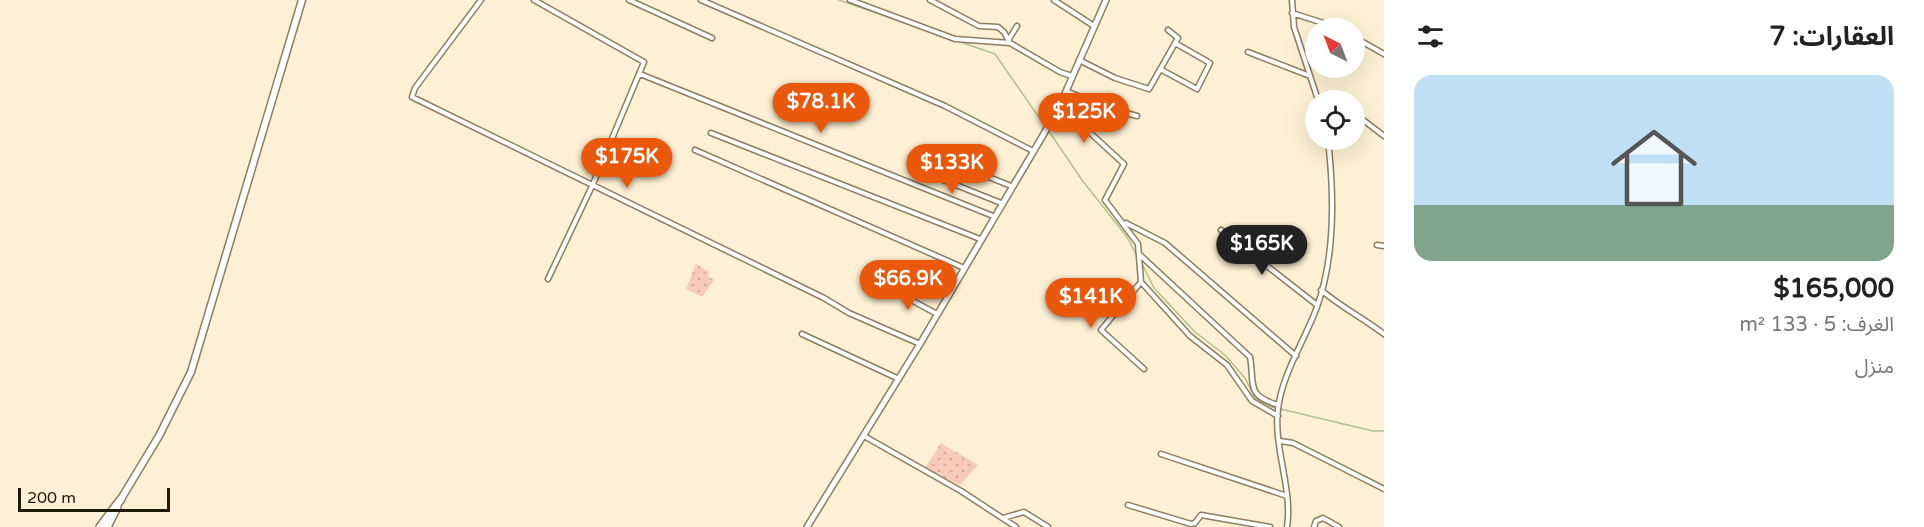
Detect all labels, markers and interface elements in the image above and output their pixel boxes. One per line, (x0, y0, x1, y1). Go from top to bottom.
north arrow (1305, 18, 1365, 78)
map controls (1305, 18, 1365, 150)
icon: filters (1414, 20, 1447, 53)
text: العقارات: 7 (1769, 21, 1894, 52)
pin: $78.1K (772, 83, 870, 134)
text: $78.1K (787, 90, 855, 114)
button: locate (1305, 90, 1365, 150)
pin: $125K (1042, 93, 1126, 144)
text: $125K (1052, 100, 1116, 124)
icon: home (1600, 114, 1708, 222)
pin: $175K (585, 138, 669, 189)
pin: $133K (910, 144, 994, 195)
text: $175K (595, 145, 659, 169)
text: $133K (920, 151, 984, 175)
pin: $165K (1220, 225, 1304, 276)
text: $165K (1230, 232, 1294, 256)
pin: $66.9K (859, 260, 957, 311)
text: $66.9K (874, 267, 942, 291)
text: $165,000 (1774, 273, 1894, 304)
pin: $141K (1049, 278, 1133, 329)
text: $141K (1059, 285, 1123, 309)
text: الغرف: 5 · 133 m² (1739, 313, 1894, 337)
text: منزل (1855, 355, 1894, 379)
scale bar (18, 485, 170, 512)
text: 200 m (27, 488, 76, 508)

